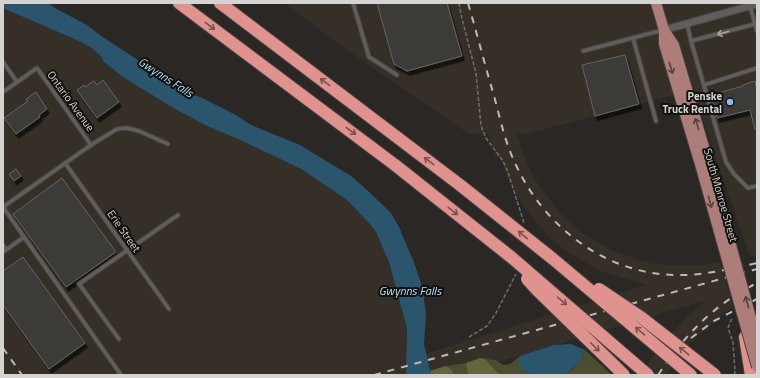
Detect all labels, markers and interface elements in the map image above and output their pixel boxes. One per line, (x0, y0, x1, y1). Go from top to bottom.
one-way arrow (204, 22, 215, 30)
one-way arrow (717, 30, 730, 37)
water label: Gwynns Falls (135, 52, 198, 102)
one-way arrow (668, 61, 675, 74)
street label: Ontario Avenue (44, 67, 99, 135)
one-way arrow (320, 78, 331, 87)
place label: Penske Truck Rental (663, 88, 722, 117)
marker: Penske Truck Rental (725, 97, 735, 107)
one-way arrow (693, 118, 700, 131)
one-way arrow (345, 127, 356, 136)
street label: South Monroe Street (700, 146, 742, 244)
one-way arrow (423, 157, 434, 165)
one-way arrow (707, 195, 715, 208)
street label: Erie Street (103, 206, 145, 256)
one-way arrow (448, 207, 459, 216)
one-way arrow (517, 230, 528, 239)
water label: Gwynns Falls (379, 281, 442, 300)
one-way arrow (557, 296, 568, 305)
one-way arrow (743, 296, 750, 309)
one-way arrow (634, 327, 645, 336)
one-way arrow (590, 342, 600, 352)
one-way arrow (679, 346, 690, 355)

